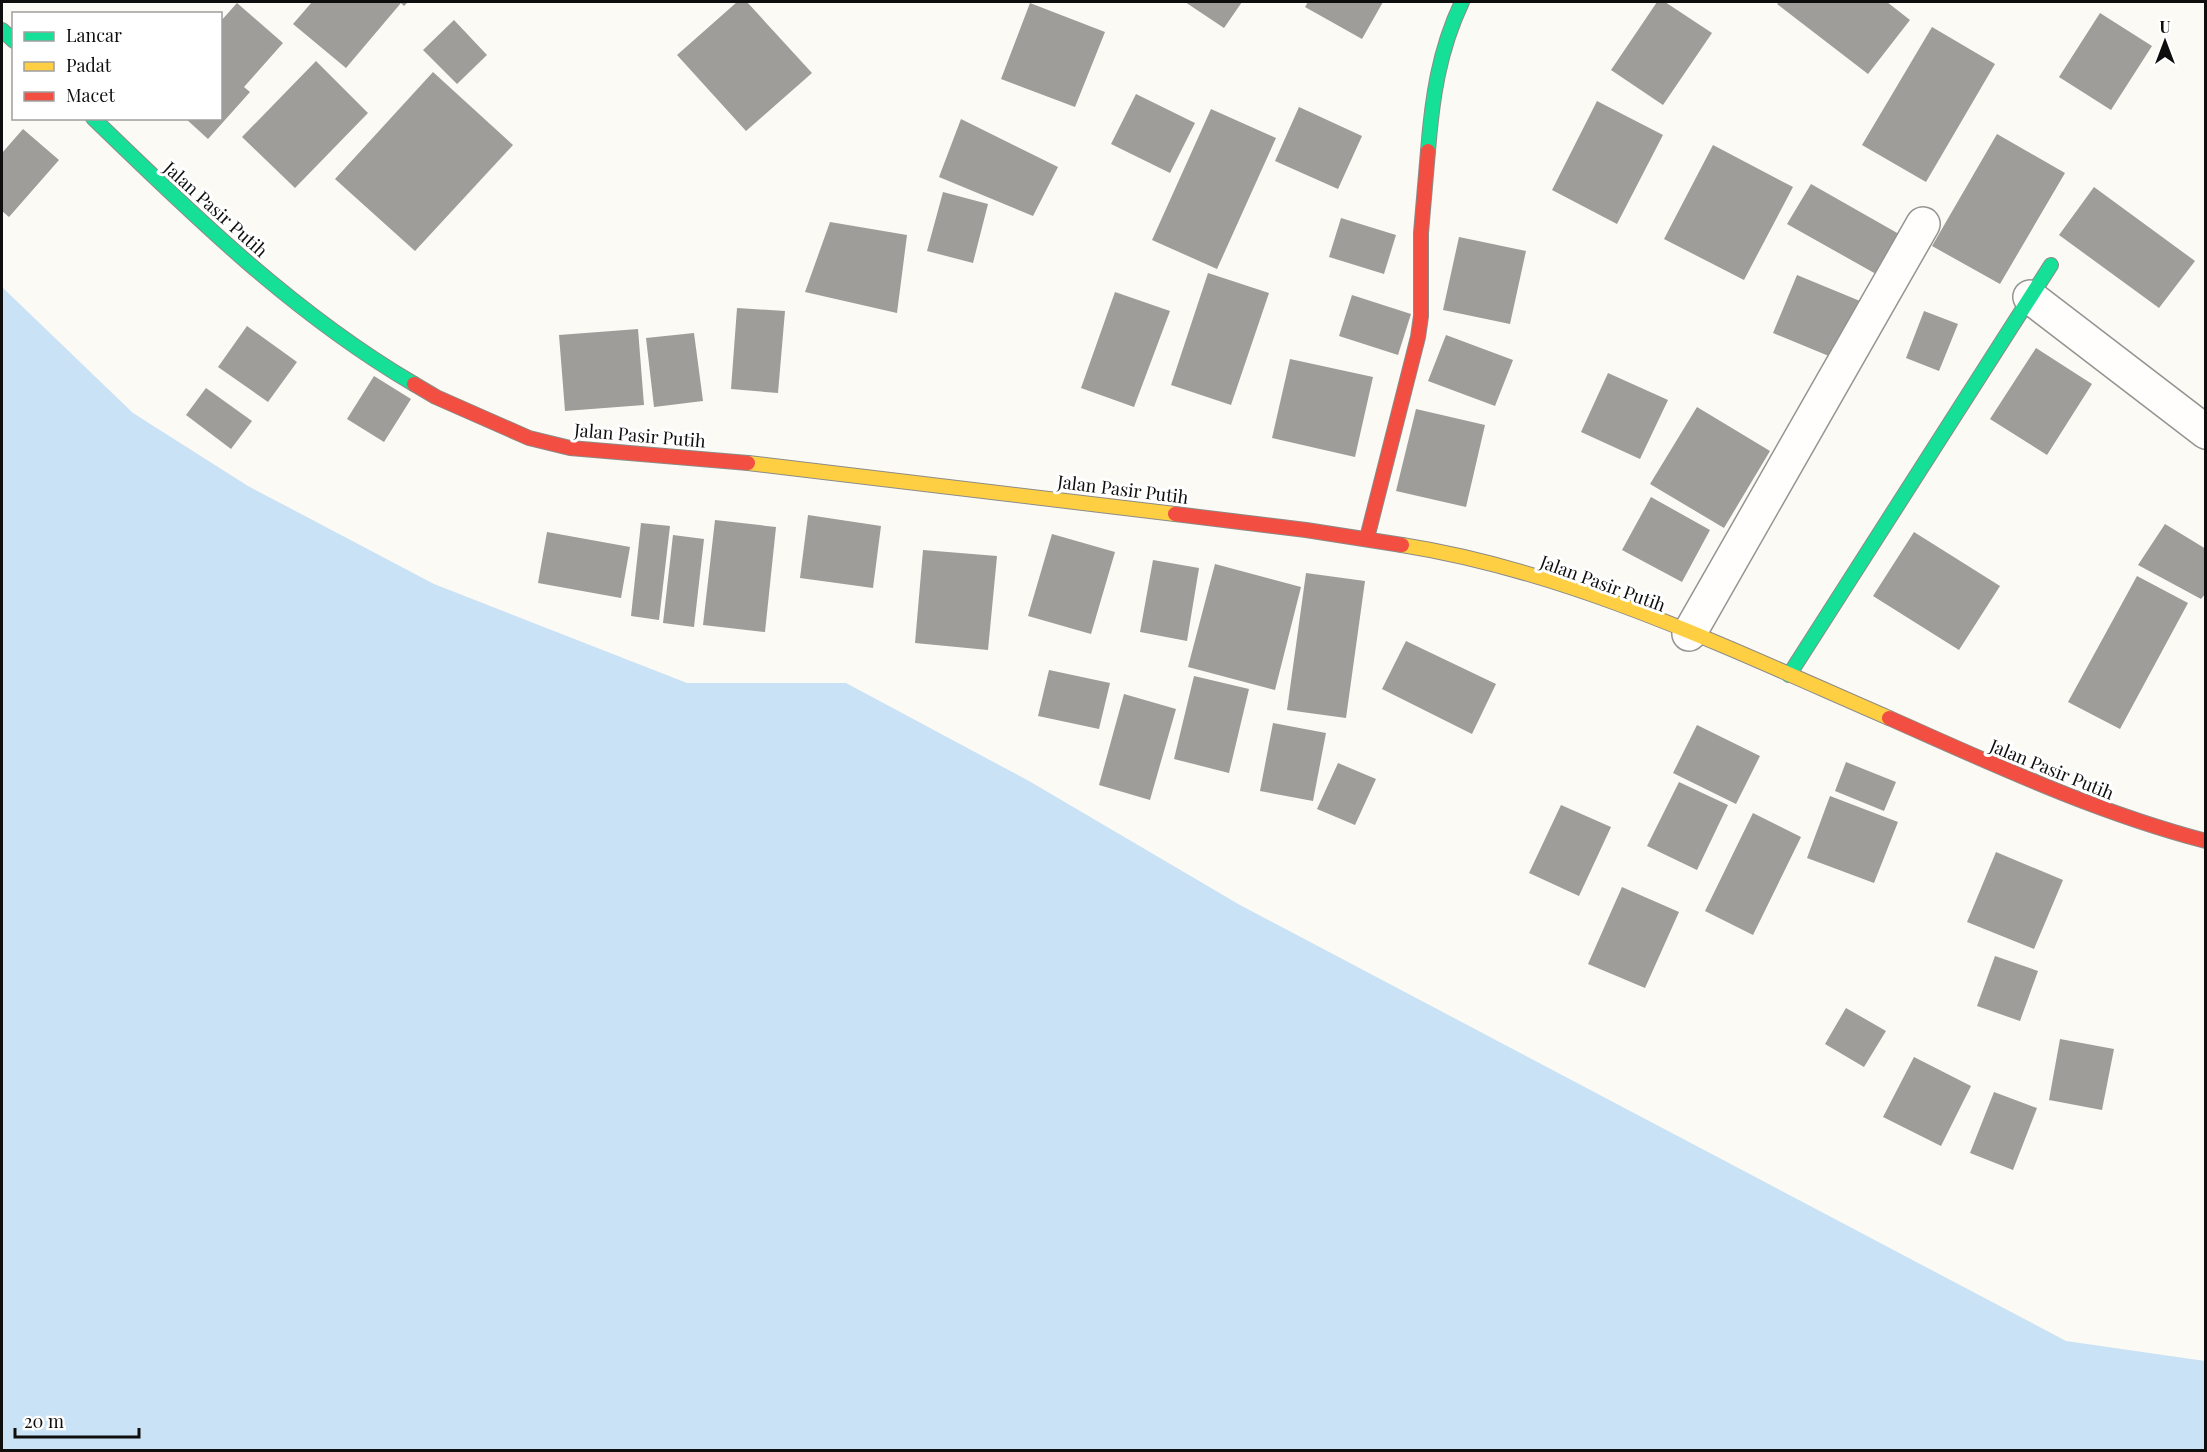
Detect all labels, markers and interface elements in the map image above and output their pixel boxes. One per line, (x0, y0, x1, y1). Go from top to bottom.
legend (12, 12, 222, 120)
north arrow (2135, 12, 2195, 72)
text: U (2159, 16, 2171, 37)
text: Lancar (66, 23, 122, 47)
text: Padat (66, 53, 112, 77)
text: Macet (66, 83, 115, 107)
street label: Jalan Pasir Putih (158, 155, 273, 262)
street label: Jalan Pasir Putih (572, 417, 707, 453)
street label: Jalan Pasir Putih (1055, 469, 1190, 509)
street label: Jalan Pasir Putih (1536, 549, 1669, 617)
street label: Jalan Pasir Putih (1985, 733, 2118, 805)
scale bar (15, 1401, 140, 1439)
text: 20 m (24, 1409, 64, 1433)

